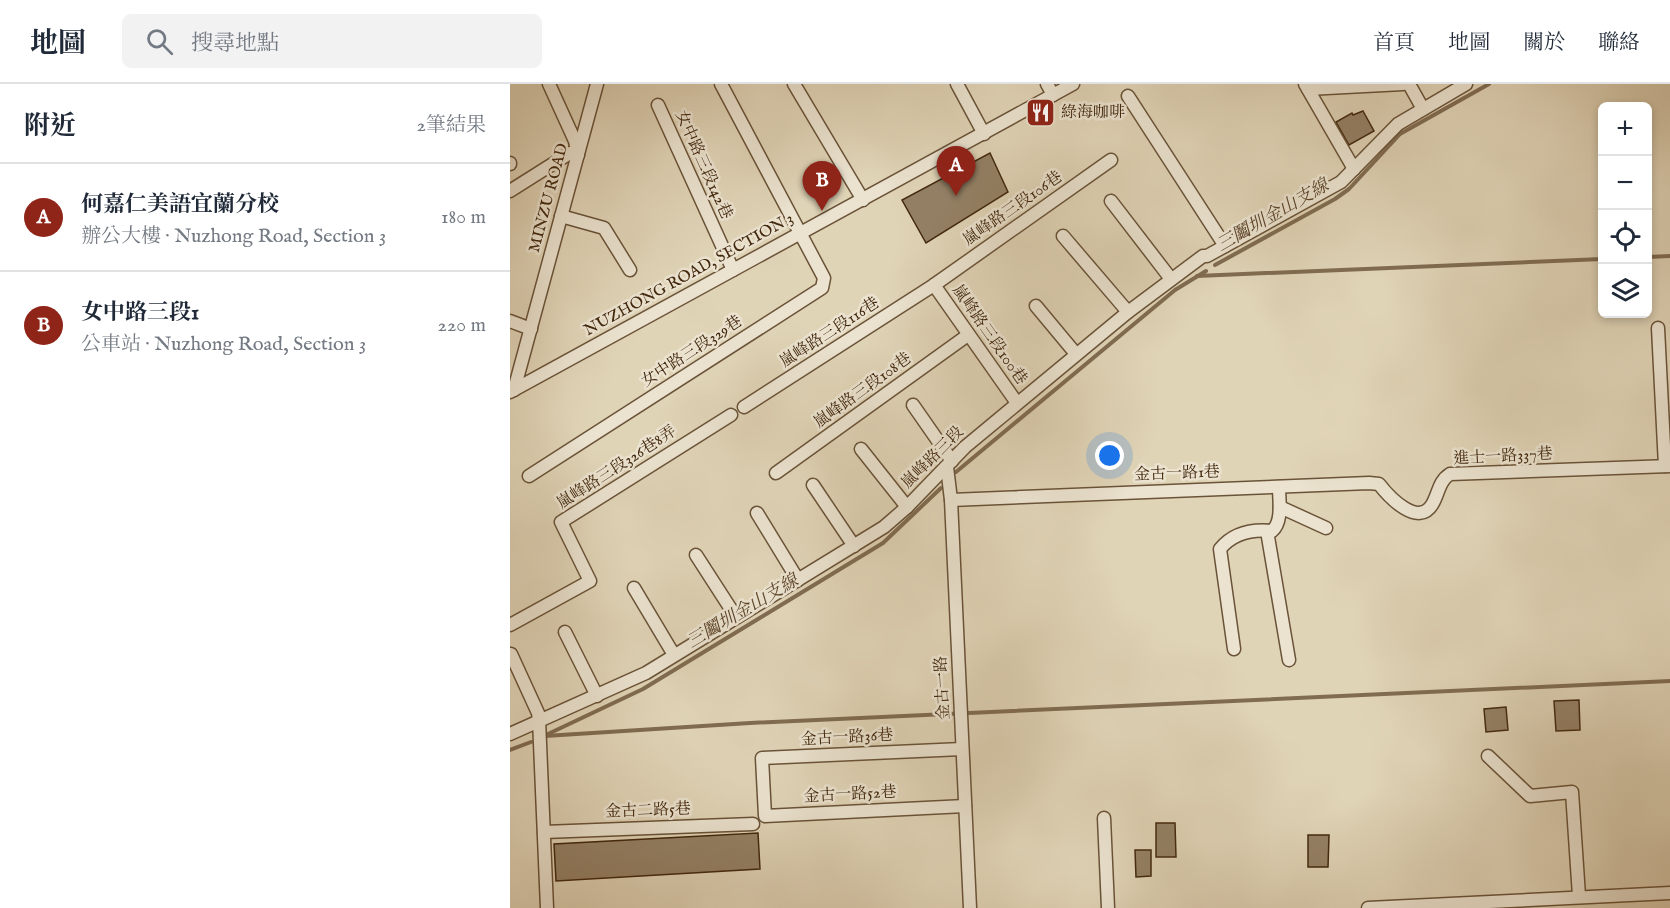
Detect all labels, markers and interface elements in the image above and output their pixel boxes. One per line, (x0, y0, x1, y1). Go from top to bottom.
search box (122, 14, 542, 68)
icon: search (143, 25, 176, 58)
text: 地圖 (30, 27, 86, 62)
text: 搜尋地點 (191, 30, 279, 58)
text: 首頁 (1373, 30, 1415, 57)
text: 地圖 (1448, 30, 1490, 57)
text: 關於 (1523, 30, 1565, 57)
text: 聯絡 (1598, 30, 1640, 57)
restaurant icon: 綠海咖啡 (1024, 97, 1056, 129)
map controls (1598, 102, 1652, 318)
button: + (1598, 102, 1652, 156)
place label: 綠海咖啡 (1061, 103, 1125, 123)
street label: 女中路三段142巷 (670, 107, 736, 223)
text: 附近 (24, 110, 76, 143)
text: 2筆結果 (417, 113, 486, 138)
street label: MINZU ROAD (525, 141, 573, 255)
pin: A (936, 147, 976, 196)
button: − (1598, 156, 1652, 210)
pin: B (802, 162, 842, 211)
street label: 嵐峰路三段106巷 (960, 167, 1066, 251)
water label: 三鬮圳金山支線 (1213, 174, 1335, 257)
text: 何嘉仁美語宜蘭分校 (81, 191, 279, 219)
text: A (37, 205, 50, 230)
text: 180 m (441, 205, 486, 230)
street label: NUZHONG ROAD, SECTION 3 (581, 209, 797, 341)
button: locate (1598, 210, 1652, 264)
text: 辦公大樓 · Nuzhong Road, Section 3 (81, 224, 386, 249)
button: layers (1598, 264, 1652, 318)
street label: 嵐峰路三段100巷 (947, 281, 1031, 389)
street label: 嵐峰路三段116巷 (776, 293, 884, 373)
text: 女中路三段1 (81, 299, 199, 327)
street label: 女中路三段329巷 (638, 312, 746, 392)
text: B (37, 313, 50, 338)
text: 220 m (438, 313, 486, 338)
text: 公車站 · Nuzhong Road, Section 3 (81, 332, 366, 357)
street label: 嵐峰路三段108巷 (810, 349, 916, 433)
street label: 嵐峰路三段326巷8弄 (553, 422, 681, 514)
street label: 嵐峰路三段 (898, 423, 968, 493)
your location (1095, 441, 1124, 470)
street label: 進士一路337巷 (1453, 444, 1553, 470)
street label: 金古一路1巷 (1134, 463, 1220, 485)
water label: 三鬮圳金山支線 (683, 569, 805, 654)
street label: 金古一路 (931, 656, 955, 720)
street label: 金古一路36巷 (800, 726, 894, 750)
street label: 金古一路52巷 (803, 783, 897, 807)
street label: 金古二路5巷 (605, 800, 691, 822)

